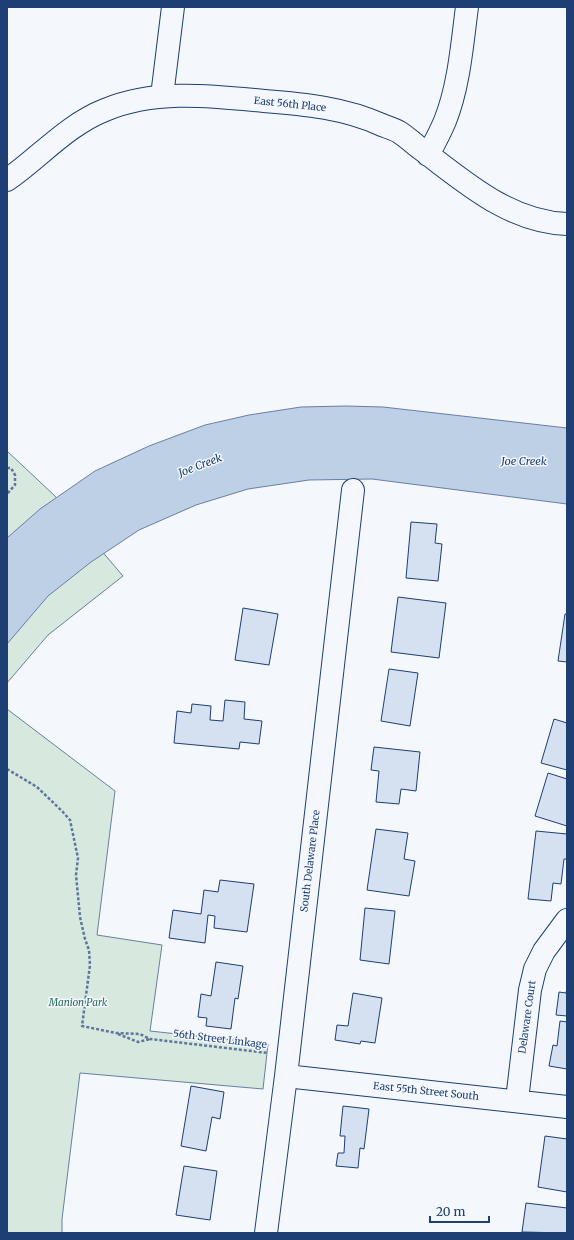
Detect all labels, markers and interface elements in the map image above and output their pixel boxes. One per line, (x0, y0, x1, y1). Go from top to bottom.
street label: East 56th Place (253, 94, 327, 114)
water label: Joe Creek (175, 450, 224, 480)
water label: Joe Creek (500, 454, 547, 468)
street label: South Delaware Place (297, 809, 323, 913)
street label: Delaware Court (515, 979, 539, 1054)
park label: Manion Park (48, 996, 108, 1009)
street label: 56th Street Linkage (172, 1027, 268, 1051)
street label: East 55th Street South (372, 1079, 480, 1103)
scale bar (430, 1198, 489, 1224)
text: 20 m (436, 1204, 465, 1219)

